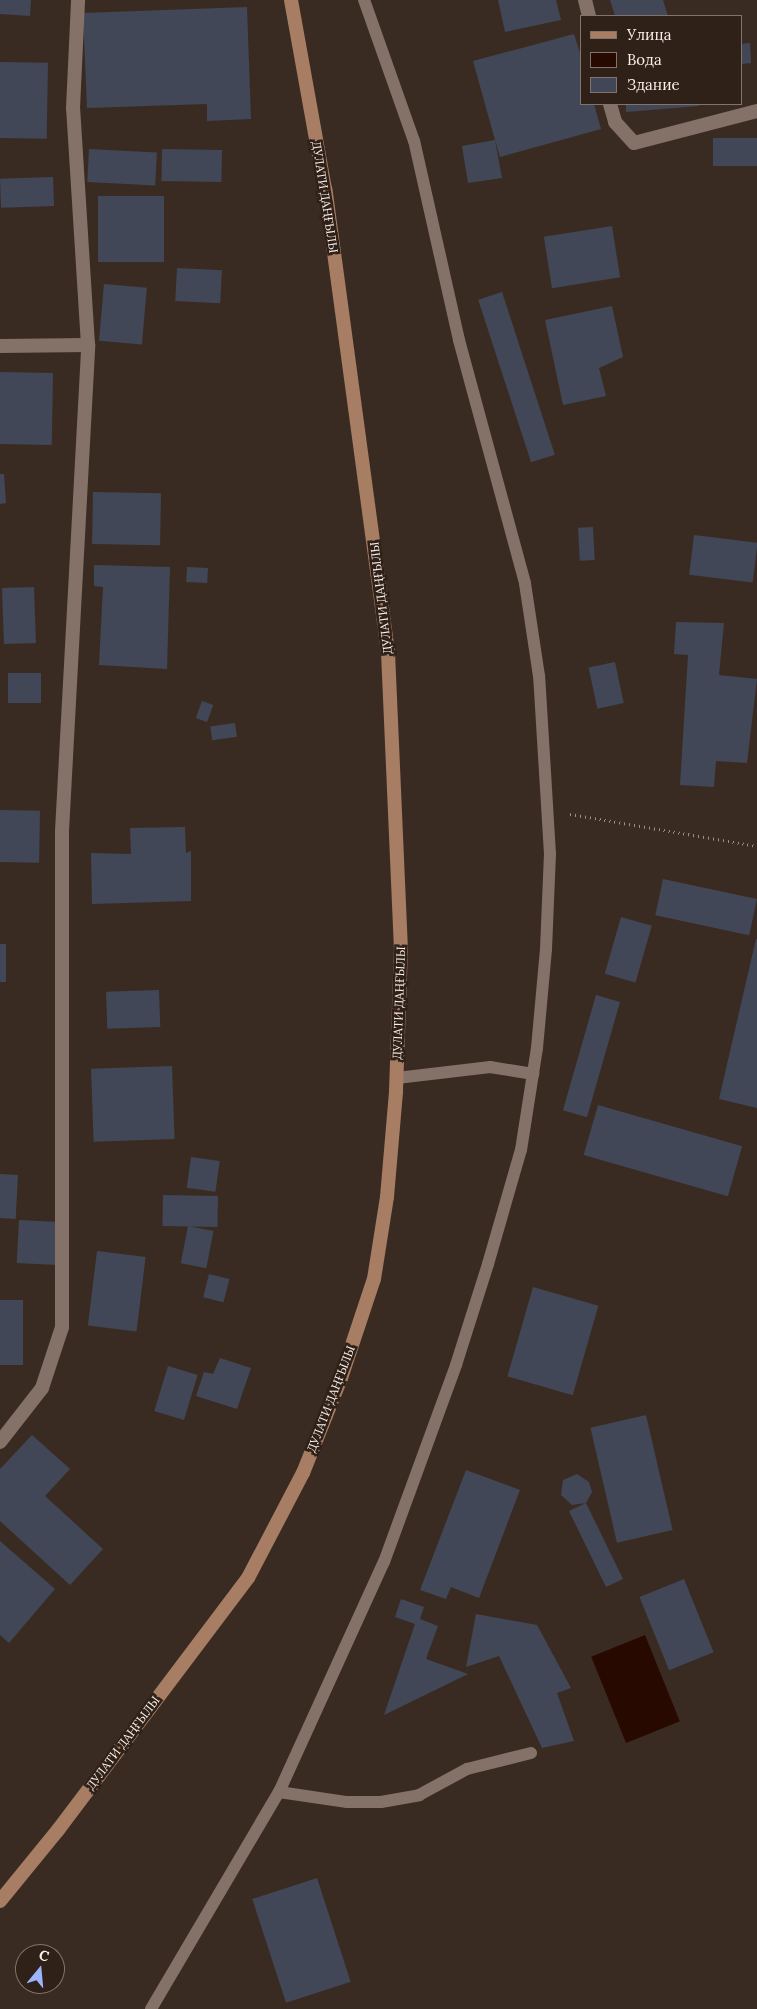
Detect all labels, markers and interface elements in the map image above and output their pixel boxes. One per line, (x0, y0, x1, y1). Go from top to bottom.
legend (580, 15, 742, 105)
text: Улица (627, 25, 671, 44)
text: Вода (627, 50, 662, 69)
text: Здание (627, 75, 680, 94)
street label: ДУЛАТИ ДАҢҒЫЛЫ (309, 140, 341, 254)
street label: ДУЛАТИ ДАҢҒЫЛЫ (367, 541, 395, 655)
street label: ДУЛАТИ ДАҢҒЫЛЫ (390, 946, 408, 1060)
street label: ДУЛАТИ ДАҢҒЫЛЫ (304, 1344, 358, 1454)
street label: ДУЛАТИ ДАҢҒЫЛЫ (83, 1693, 163, 1793)
north arrow (15, 1944, 65, 1994)
text: С (37, 1946, 51, 1966)

